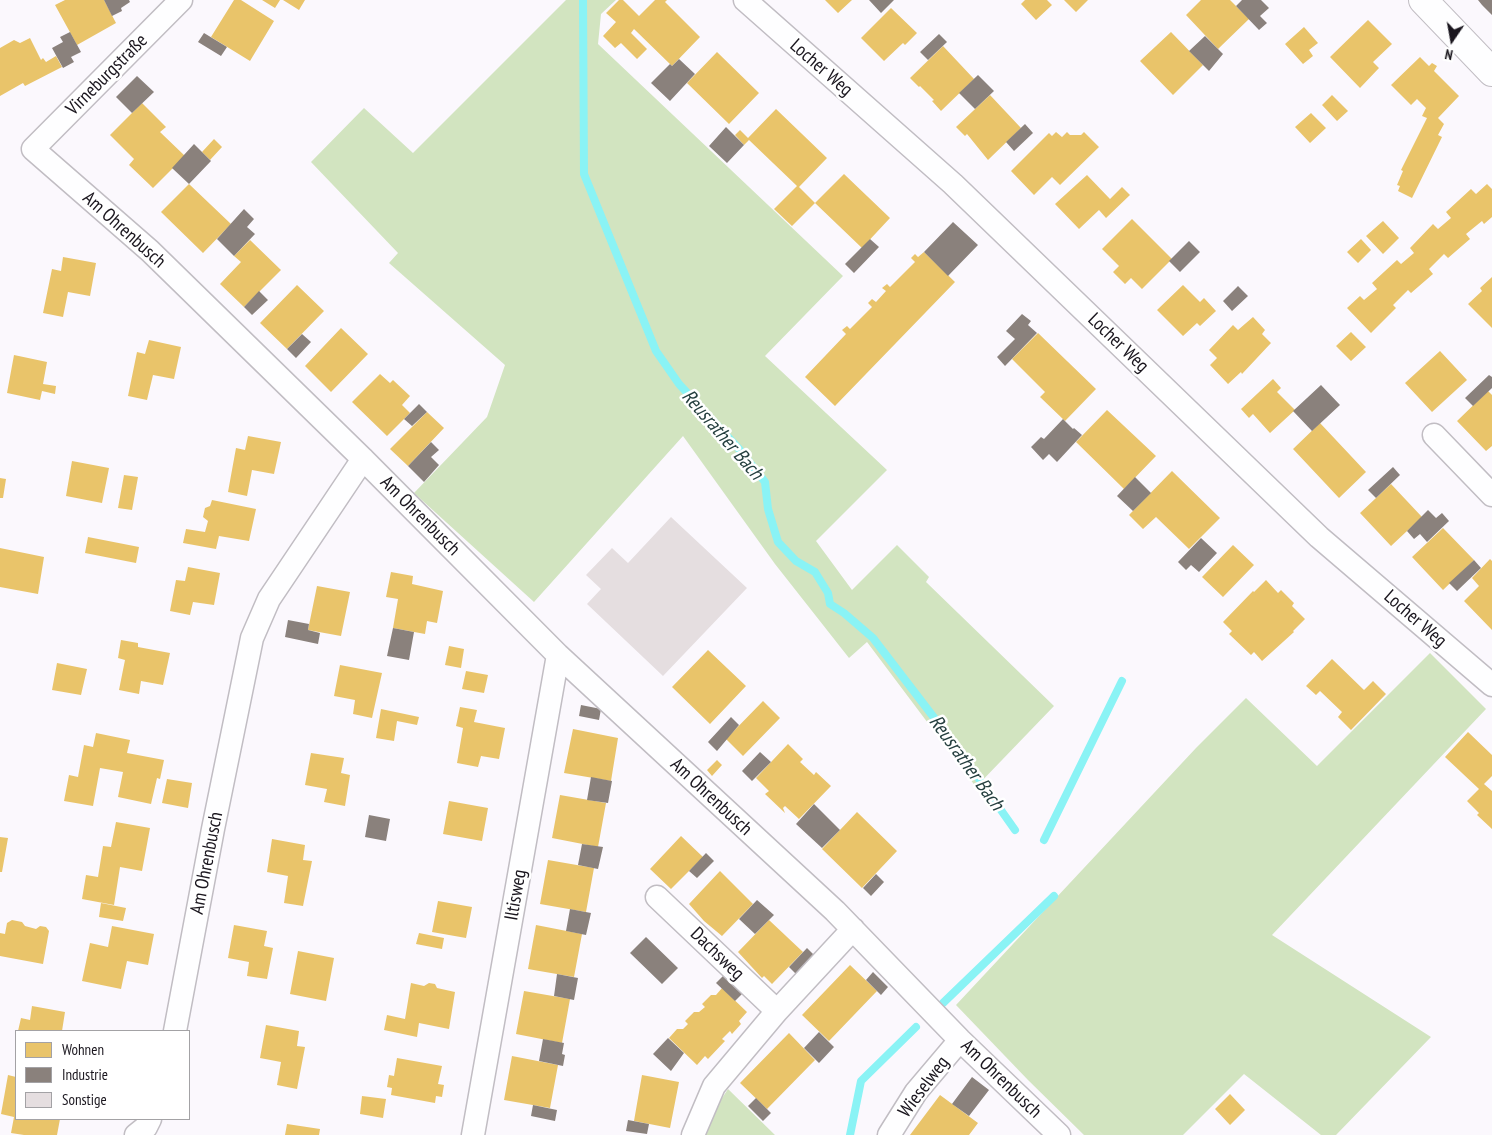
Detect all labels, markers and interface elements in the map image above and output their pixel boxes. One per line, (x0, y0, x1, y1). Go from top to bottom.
north arrow (1427, 15, 1477, 65)
street label: Virneburgstraße (62, 30, 152, 120)
street label: Locher Weg (785, 35, 857, 101)
text: N (1443, 45, 1454, 64)
street label: Am Ohrenbusch (78, 187, 170, 273)
street label: Locher Weg (1083, 309, 1153, 377)
water label: Reusrather Bach (676, 385, 768, 485)
street label: Am Ohrenbusch (375, 471, 465, 561)
street label: Locher Weg (1379, 586, 1451, 652)
water label: Reusrather Bach (923, 711, 1009, 815)
street label: Am Ohrenbusch (665, 753, 757, 841)
street label: Am Ohrenbusch (186, 810, 228, 916)
street label: Iltisweg (500, 868, 532, 922)
street label: Dachsweg (685, 923, 749, 985)
legend (15, 1030, 190, 1120)
street label: Am Ohrenbusch (956, 1035, 1046, 1123)
text: Wohnen (62, 1040, 104, 1059)
street label: Wieselweg (894, 1052, 954, 1122)
text: Industrie (62, 1065, 108, 1084)
text: Sonstige (62, 1090, 107, 1109)

